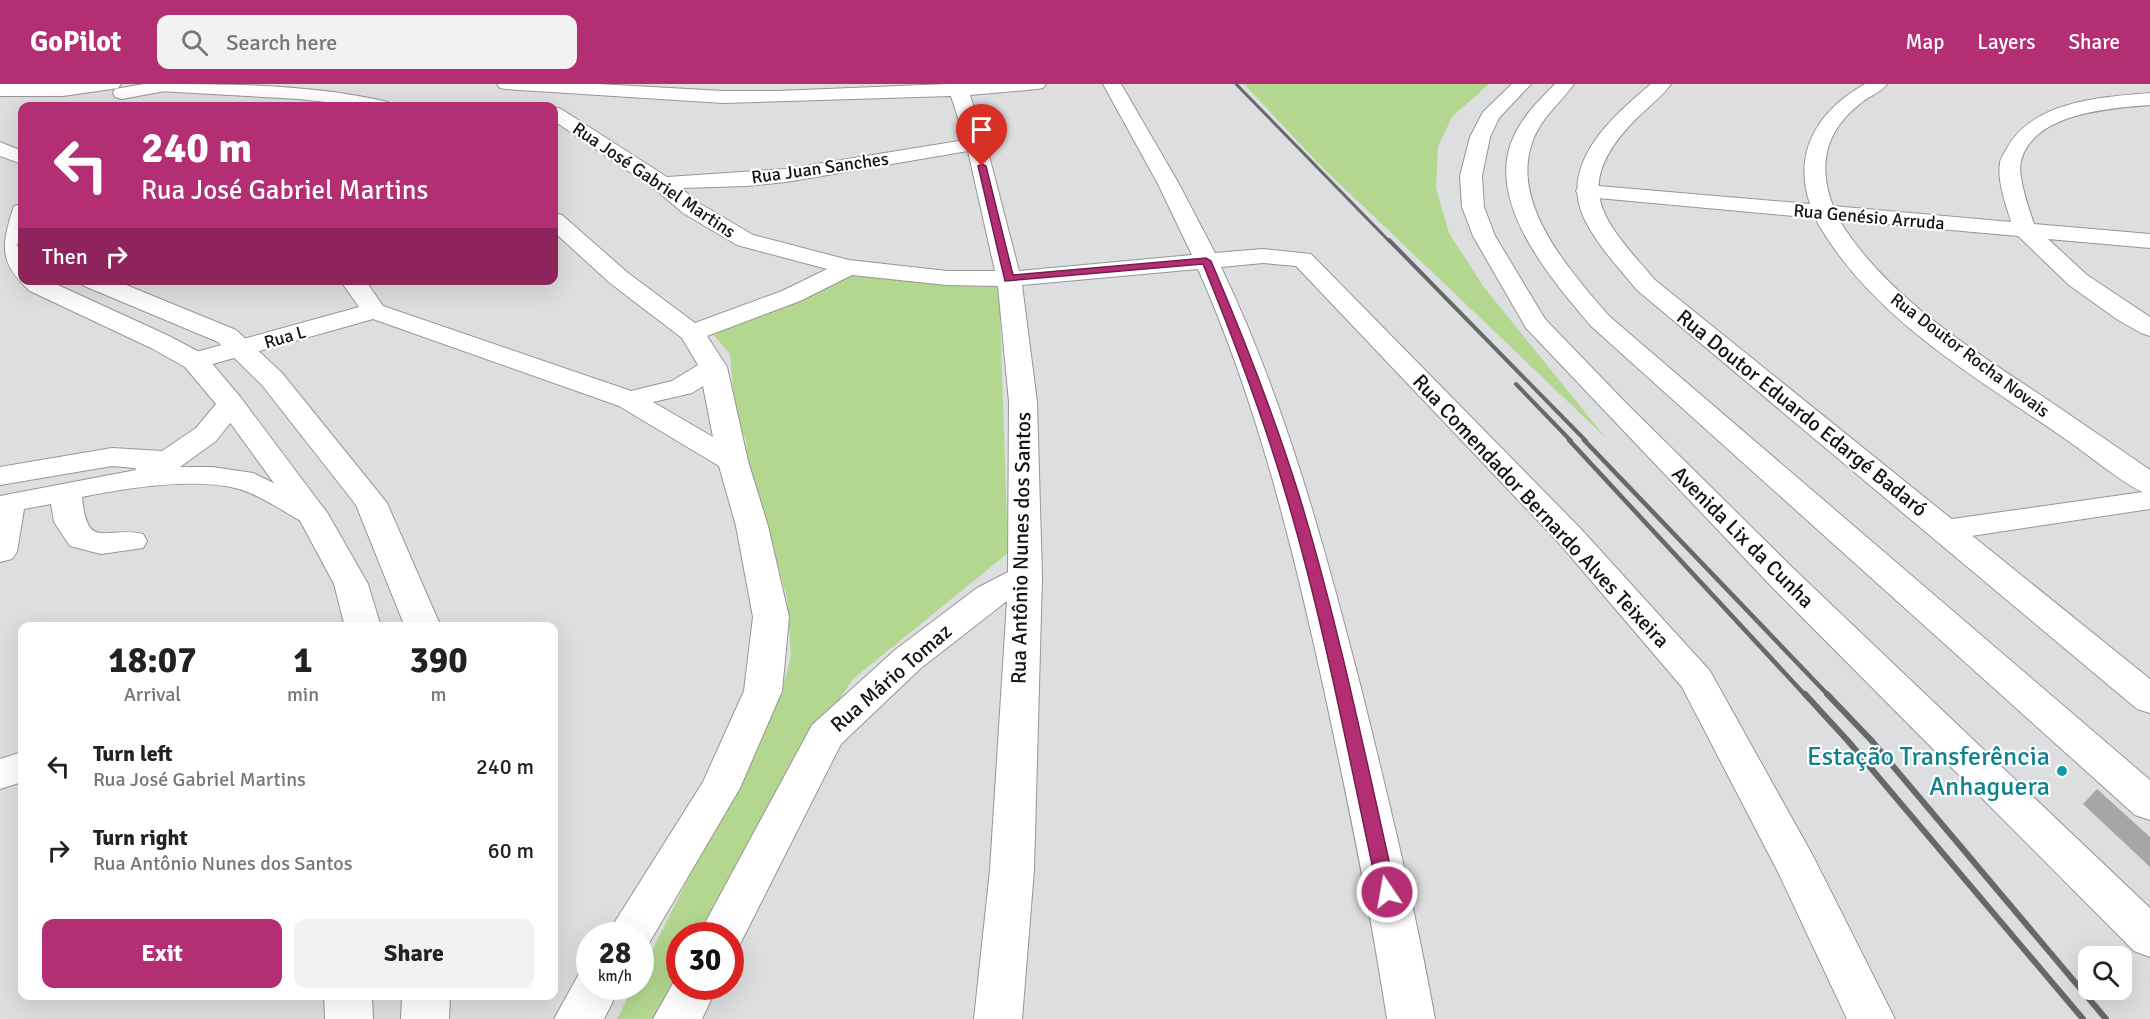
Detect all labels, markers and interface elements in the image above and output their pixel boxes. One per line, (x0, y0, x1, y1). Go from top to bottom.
search box (157, 15, 577, 69)
text: GoPilot (30, 25, 121, 59)
icon: search (178, 26, 211, 59)
text: Search here (226, 29, 337, 56)
text: Map (1906, 29, 1944, 55)
text: Layers (1977, 29, 2035, 55)
text: Share (2068, 29, 2120, 55)
pin (956, 104, 1007, 166)
icon: arrive (965, 113, 998, 146)
street label: Rua José Gabriel Martins (568, 117, 740, 243)
text: 240 m (141, 123, 252, 174)
icon: left (42, 126, 120, 204)
street label: Rua Juan Sanches (750, 147, 890, 189)
text: Rua José Gabriel Martins (141, 174, 428, 207)
street label: Rua Genésio Arruda (1793, 199, 1945, 235)
icon: right (100, 240, 133, 273)
text: Then (42, 243, 88, 270)
street label: Rua Doutor Rocha Novais (1886, 288, 2054, 422)
street label: Rua Doutor Eduardo Edargé Badaró (1671, 304, 1933, 522)
street label: Rua L (262, 321, 308, 353)
street label: Rua Comendador Bernardo Alves Teixeira (1407, 369, 1675, 653)
street label: Rua Antônio Nunes dos Santos (1006, 412, 1036, 684)
street label: Avenida Lix da Cunha (1667, 461, 1819, 613)
street label: Rua Mário Tomaz (825, 618, 957, 738)
text: 18:07 (108, 638, 197, 683)
text: 1 (293, 638, 313, 683)
text: 390 (409, 638, 468, 683)
text: Arrival (124, 682, 181, 707)
text: min (287, 682, 319, 707)
text: m (431, 682, 447, 707)
text: Turn left (93, 740, 173, 767)
place label: Estação Transferência Anhaguera (1807, 741, 2050, 803)
icon: left (42, 750, 75, 783)
text: 240 m (476, 753, 534, 780)
marker: Estação Transferência Anhaguera (2055, 764, 2069, 778)
text: Rua José Gabriel Martins (93, 767, 306, 792)
text: Turn right (93, 824, 188, 851)
icon: right (42, 834, 75, 867)
text: 60 m (488, 837, 534, 864)
text: Rua Antônio Nunes dos Santos (93, 851, 352, 876)
position arrow (1355, 860, 1419, 924)
button: Exit (42, 919, 282, 988)
button: Share (294, 919, 534, 988)
speed limit sign: 30 (666, 922, 744, 1000)
text: 28 (599, 935, 631, 972)
map controls (2078, 946, 2132, 1000)
button: search (2078, 946, 2132, 1000)
text: km/h (598, 967, 632, 985)

